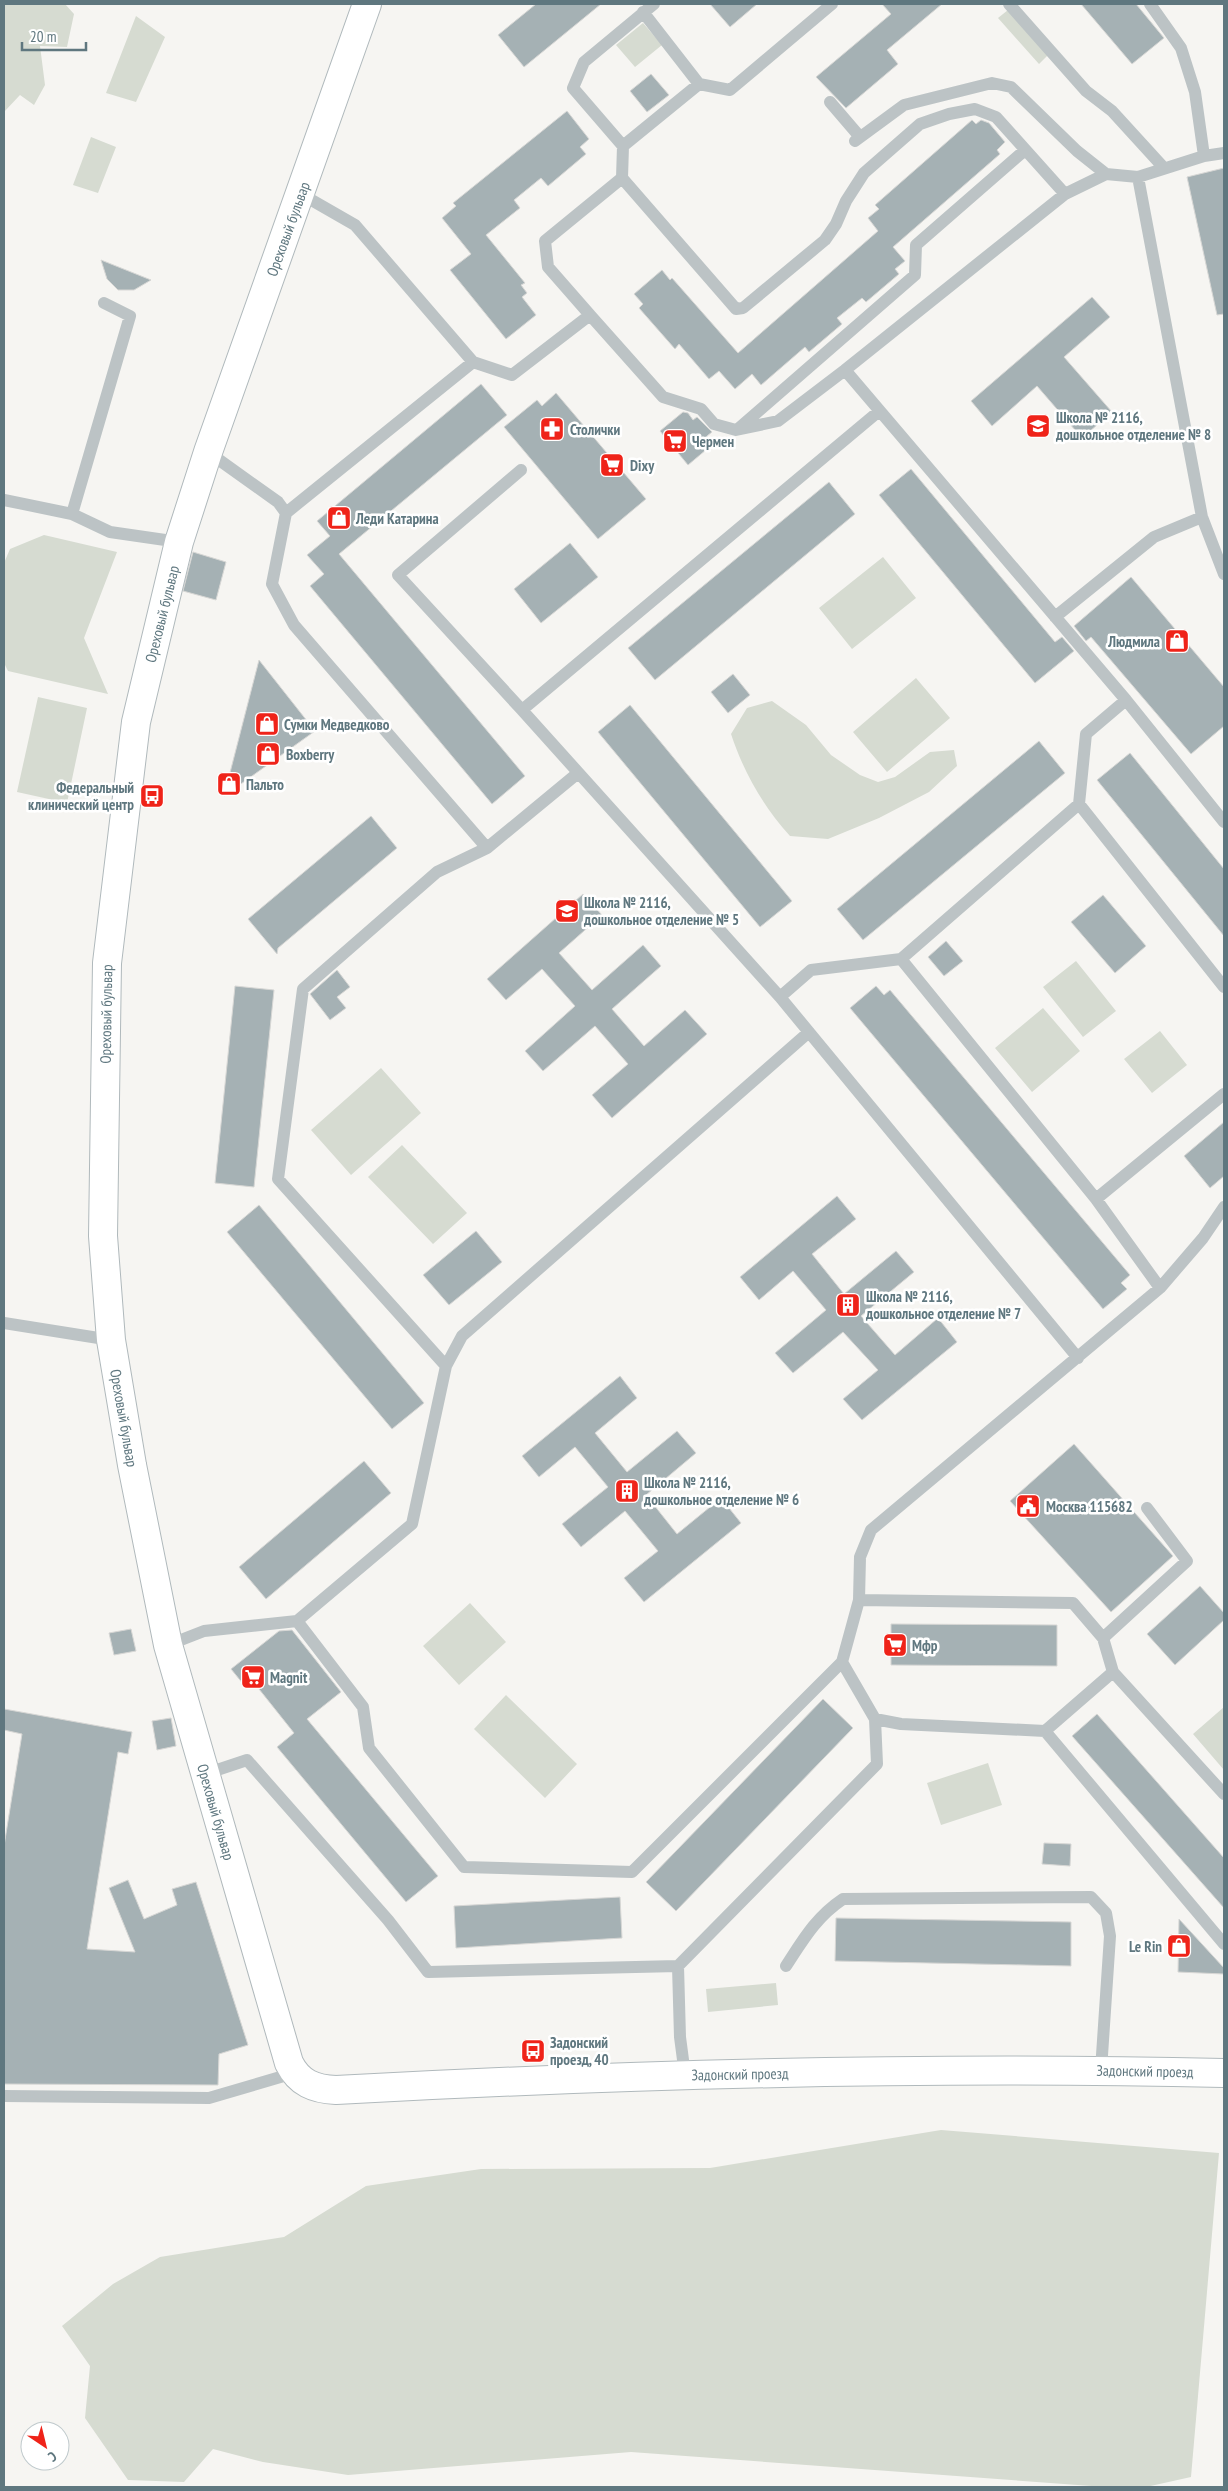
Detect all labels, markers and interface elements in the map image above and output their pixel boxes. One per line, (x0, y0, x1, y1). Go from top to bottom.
scale bar (22, 20, 86, 52)
text: 20 m (30, 27, 56, 46)
street label: Ореховый бульвар (262, 179, 314, 279)
place label: Школа № 2116, дошкольное отделение № 8 (1055, 408, 1211, 444)
school or university icon: Школа № 2116, дошкольное отделение № 8 (1025, 413, 1051, 439)
pharmacy icon: Столички (539, 416, 565, 442)
place label: Столички (570, 420, 620, 439)
supermarket icon: Чермен (662, 428, 688, 454)
place label: Чермен (692, 432, 734, 451)
supermarket icon: Dixy (599, 452, 625, 478)
place label: Dixy (630, 456, 655, 475)
shop icon: Леди Катарина (326, 505, 352, 531)
place label: Леди Катарина (355, 509, 439, 528)
street label: Ореховый бульвар (141, 564, 183, 664)
shop icon: Людмила (1164, 628, 1190, 654)
place label: Людмила (1107, 632, 1160, 651)
shop icon: Сумки Медведково (254, 711, 280, 737)
place label: Сумки Медведково (284, 715, 390, 734)
shop icon: Boxberry (255, 741, 281, 767)
place label: Boxberry (286, 745, 335, 764)
shop icon: Пальто (216, 771, 242, 797)
place label: Пальто (246, 775, 284, 794)
place label: Федеральный клинический центр (28, 778, 134, 814)
bus stop icon: Федеральный клинический центр (139, 783, 165, 809)
place label: Школа № 2116, дошкольное отделение № 5 (583, 893, 739, 929)
school or university icon: Школа № 2116, дошкольное отделение № 5 (554, 898, 580, 924)
street label: Ореховый бульвар (96, 964, 116, 1064)
place label: Школа № 2116, дошкольное отделение № 7 (865, 1287, 1021, 1323)
building icon: Школа № 2116, дошкольное отделение № 7 (835, 1292, 861, 1318)
street label: Ореховый бульвар (106, 1368, 142, 1468)
place label: Школа № 2116, дошкольное отделение № 6 (643, 1473, 799, 1509)
building icon: Школа № 2116, дошкольное отделение № 6 (614, 1478, 640, 1504)
public building icon: Москва 115682 (1015, 1493, 1041, 1519)
place label: Москва 115682 (1046, 1497, 1133, 1516)
supermarket icon: Мфр (882, 1632, 908, 1658)
place label: Мфр (912, 1636, 938, 1655)
supermarket icon: Magnit (240, 1664, 266, 1690)
place label: Magnit (270, 1668, 308, 1687)
street label: Ореховый бульвар (193, 1762, 239, 1862)
shop icon: Le Rin (1166, 1933, 1192, 1959)
place label: Le Rin (1129, 1937, 1162, 1956)
place label: Задонский проезд, 40 (550, 2033, 609, 2069)
bus stop icon: Задонский проезд, 40 (520, 2038, 546, 2064)
street label: Задонский проезд (1096, 2061, 1194, 2081)
street label: Задонский проезд (691, 2064, 789, 2084)
north arrow (20, 2421, 70, 2471)
text: С (44, 2447, 60, 2466)

